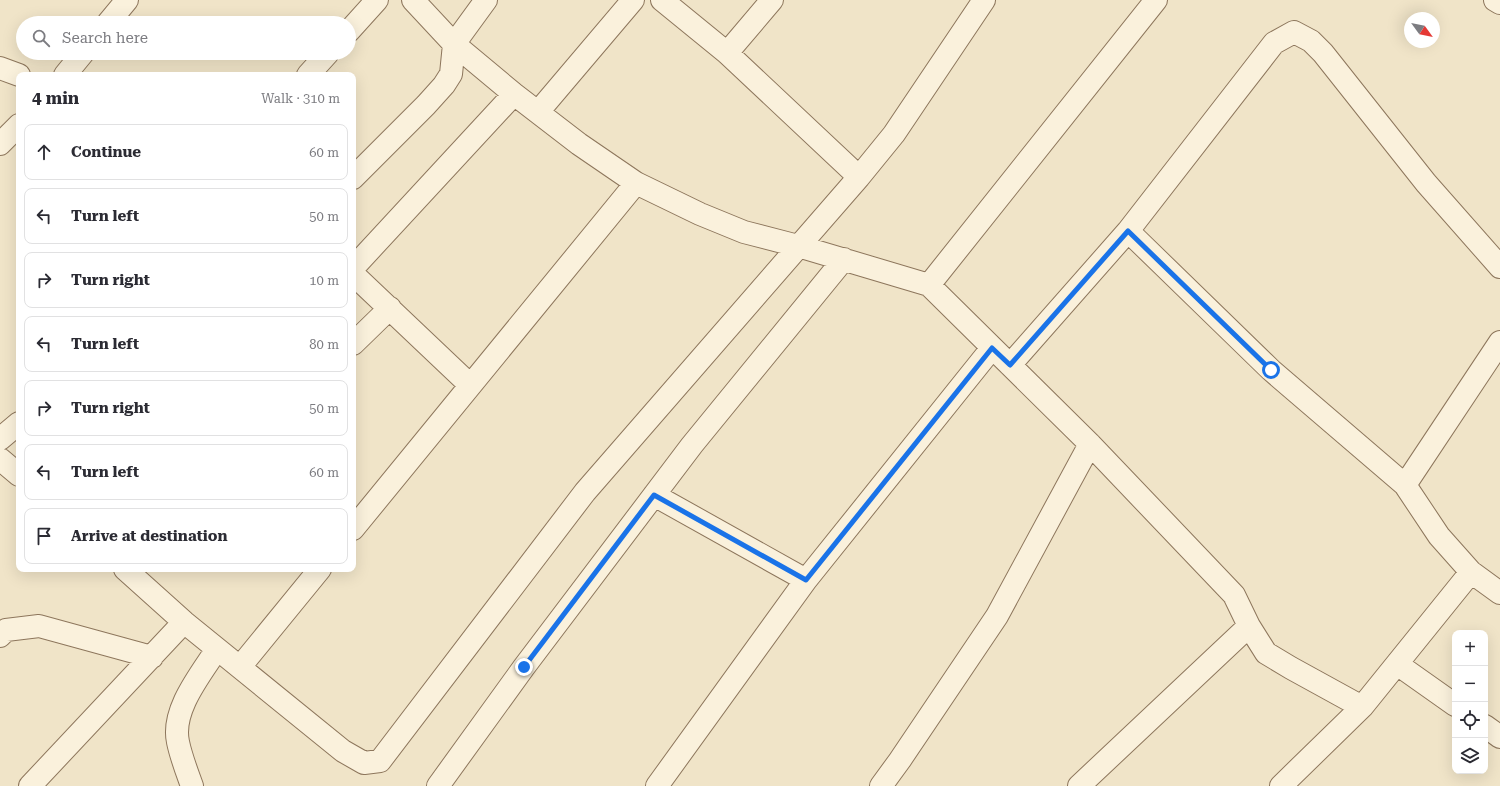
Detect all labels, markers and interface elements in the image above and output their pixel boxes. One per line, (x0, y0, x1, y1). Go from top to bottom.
north arrow (1404, 12, 1440, 48)
search box (16, 16, 356, 60)
icon: search (30, 27, 52, 49)
text: Search here (62, 29, 148, 47)
text: 4 min (32, 88, 79, 108)
text: Walk · 310 m (261, 91, 340, 106)
icon: ahead (33, 141, 55, 163)
text: Continue (71, 143, 141, 161)
text: 60 m (309, 145, 339, 160)
icon: left (33, 205, 55, 227)
text: Turn left (71, 207, 139, 225)
text: 50 m (309, 209, 339, 224)
icon: right (33, 269, 55, 291)
text: Turn right (71, 271, 150, 289)
text: 10 m (309, 273, 339, 288)
icon: left (33, 333, 55, 355)
text: Turn left (71, 335, 139, 353)
text: 80 m (309, 337, 339, 352)
route start (1262, 361, 1280, 379)
icon: right (33, 397, 55, 419)
text: Turn right (71, 399, 150, 417)
text: 50 m (309, 401, 339, 416)
icon: left (33, 461, 55, 483)
text: Turn left (71, 463, 139, 481)
text: 60 m (309, 465, 339, 480)
icon: arrive (33, 525, 55, 547)
text: Arrive at destination (71, 527, 227, 545)
map controls (1452, 630, 1488, 774)
button: + (1452, 630, 1488, 666)
route end (515, 658, 533, 676)
button: − (1452, 666, 1488, 702)
button: locate (1452, 702, 1488, 738)
button: layers (1452, 738, 1488, 774)

